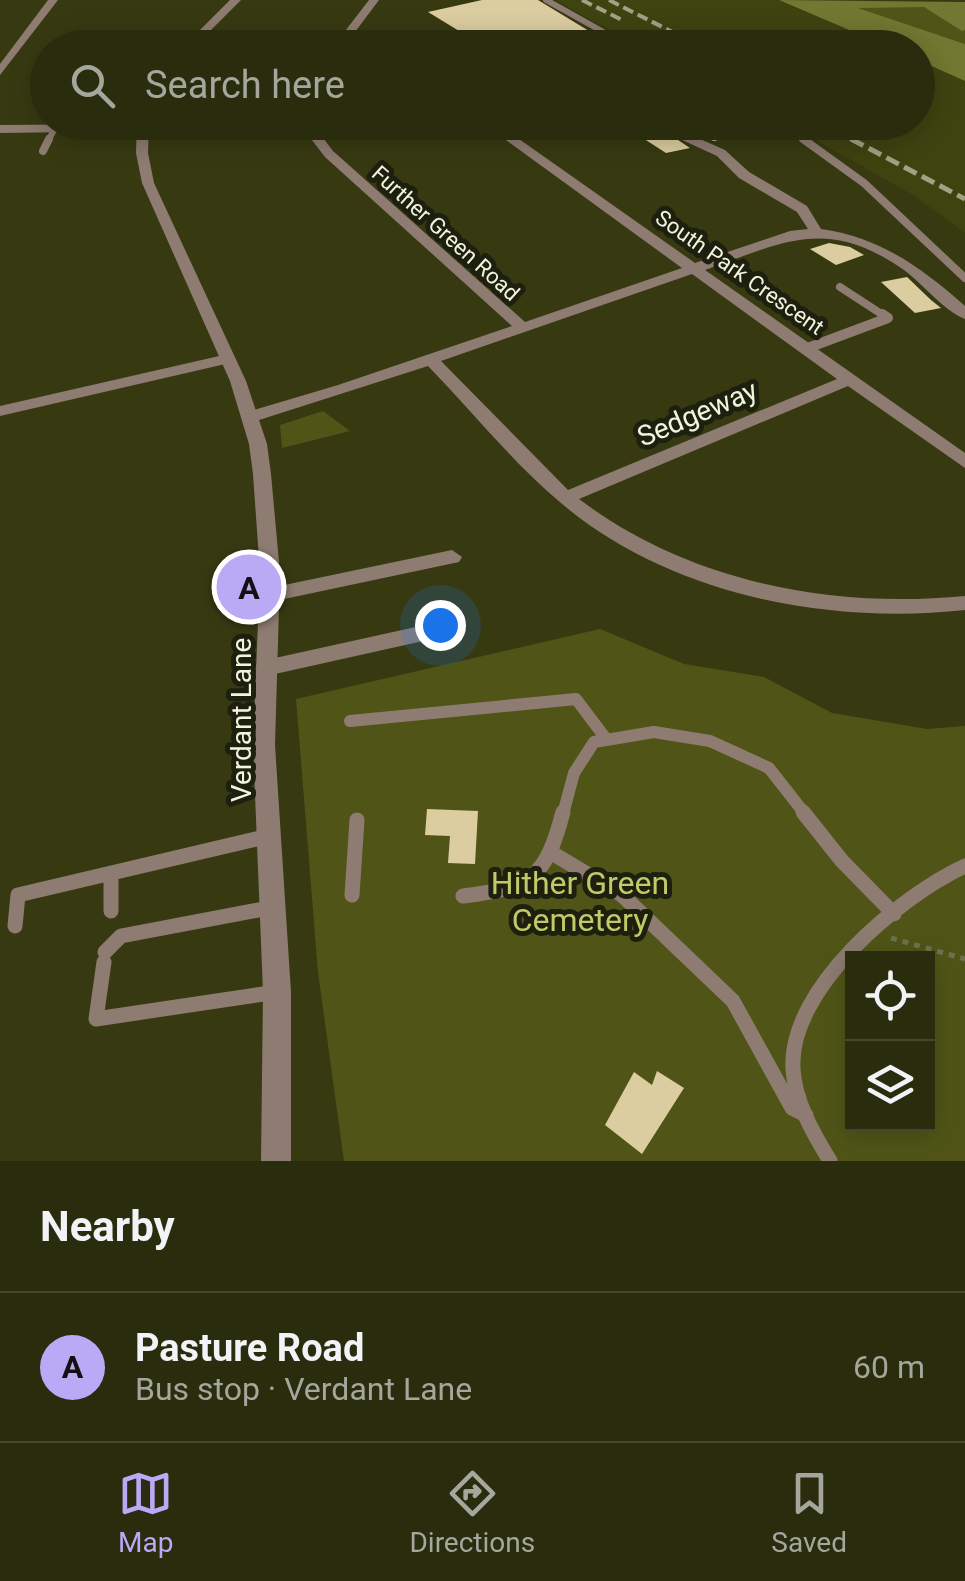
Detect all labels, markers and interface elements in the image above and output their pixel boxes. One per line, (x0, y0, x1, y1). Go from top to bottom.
search box (30, 30, 935, 140)
icon: search (65, 58, 120, 113)
text: Search here (145, 63, 345, 107)
street label: Further Green Road (367, 161, 524, 306)
street label: South Park Crescent (651, 205, 829, 340)
street label: Sedgeway (632, 373, 762, 453)
pin: A (216, 550, 282, 624)
your location (415, 600, 466, 651)
street label: Verdant Lane (225, 638, 258, 802)
park label: Hither Green Cemetery (491, 864, 669, 939)
map controls (845, 951, 935, 1131)
button: locate (845, 951, 935, 1041)
button: layers (845, 1041, 935, 1131)
text: Nearby (40, 1202, 175, 1251)
text: Pasture Road (135, 1326, 364, 1370)
text: A (62, 1348, 83, 1386)
text: 60 m (853, 1348, 925, 1386)
text: Bus stop · Verdant Lane (135, 1370, 472, 1408)
tab: Map (118, 1466, 173, 1559)
tab: Directions (409, 1466, 535, 1559)
tab: Saved (771, 1466, 847, 1559)

